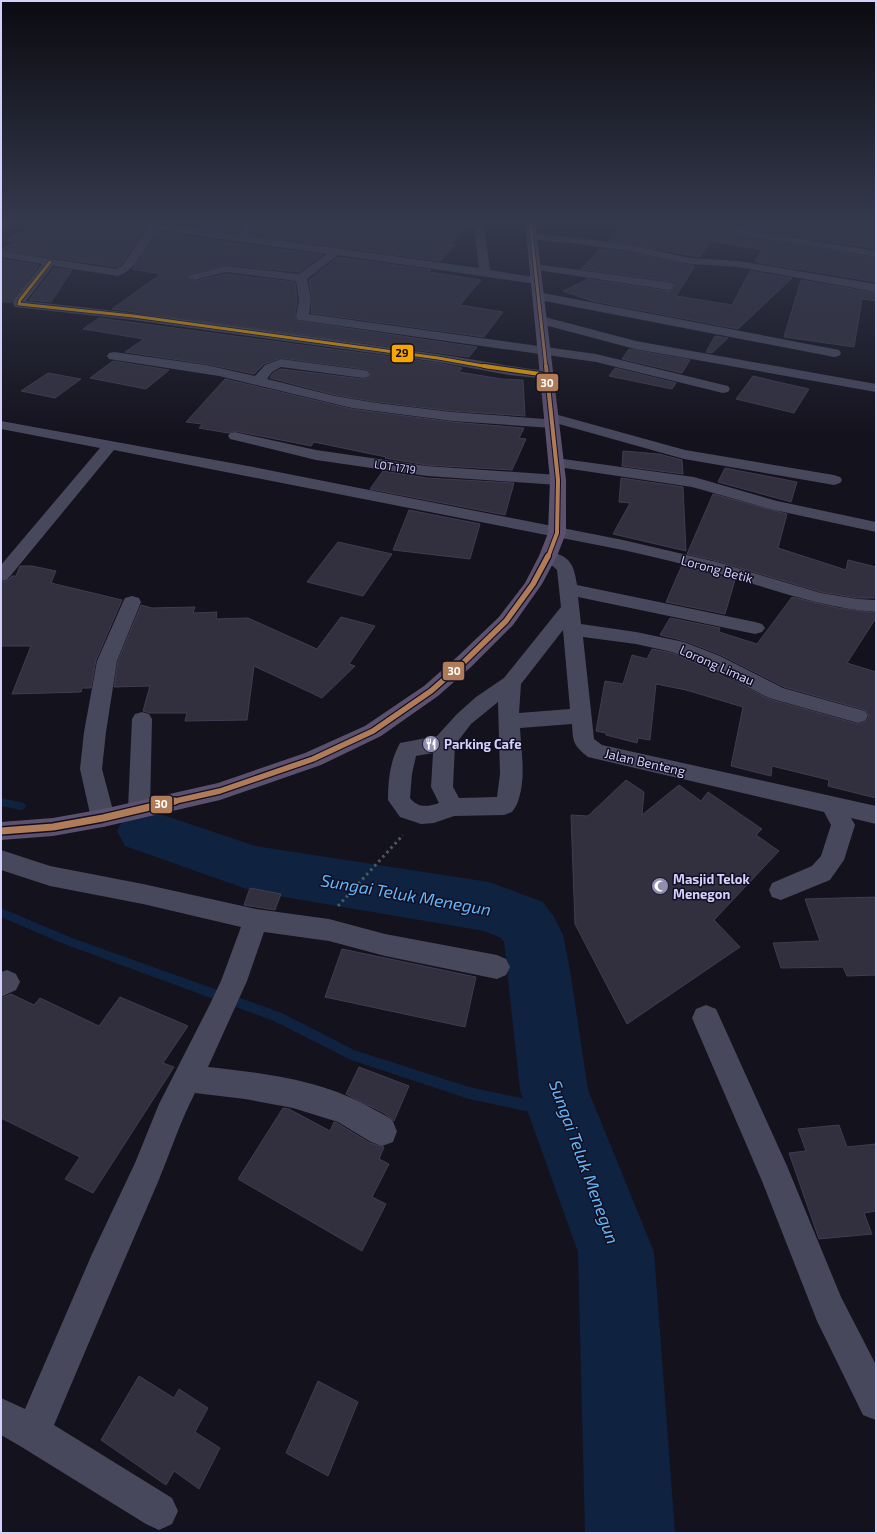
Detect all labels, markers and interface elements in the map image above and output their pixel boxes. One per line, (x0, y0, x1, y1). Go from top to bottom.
line badge: 29 (391, 344, 414, 363)
text: 29 (396, 346, 408, 359)
line badge: 30 (536, 373, 559, 392)
text: 30 (540, 376, 554, 389)
street label: LOT 1719 (373, 457, 417, 476)
street label: Lorong Betik (679, 552, 755, 586)
street label: Lorong Limau (677, 641, 757, 689)
line badge: 30 (442, 661, 465, 681)
text: 30 (447, 664, 461, 677)
restaurant icon: Parking Cafe (421, 734, 441, 754)
place label: Parking Cafe (444, 736, 522, 752)
street label: Jalan Benteng (603, 745, 687, 779)
line badge: 30 (150, 795, 173, 814)
text: 30 (154, 797, 168, 810)
water label: Sungai Teluk Menegun (319, 869, 493, 920)
place label: Masjid Telok Menegon (673, 871, 750, 902)
mosque icon: Masjid Telok Menegon (650, 876, 670, 896)
water label: Sungai Teluk Menegun (545, 1077, 624, 1247)

